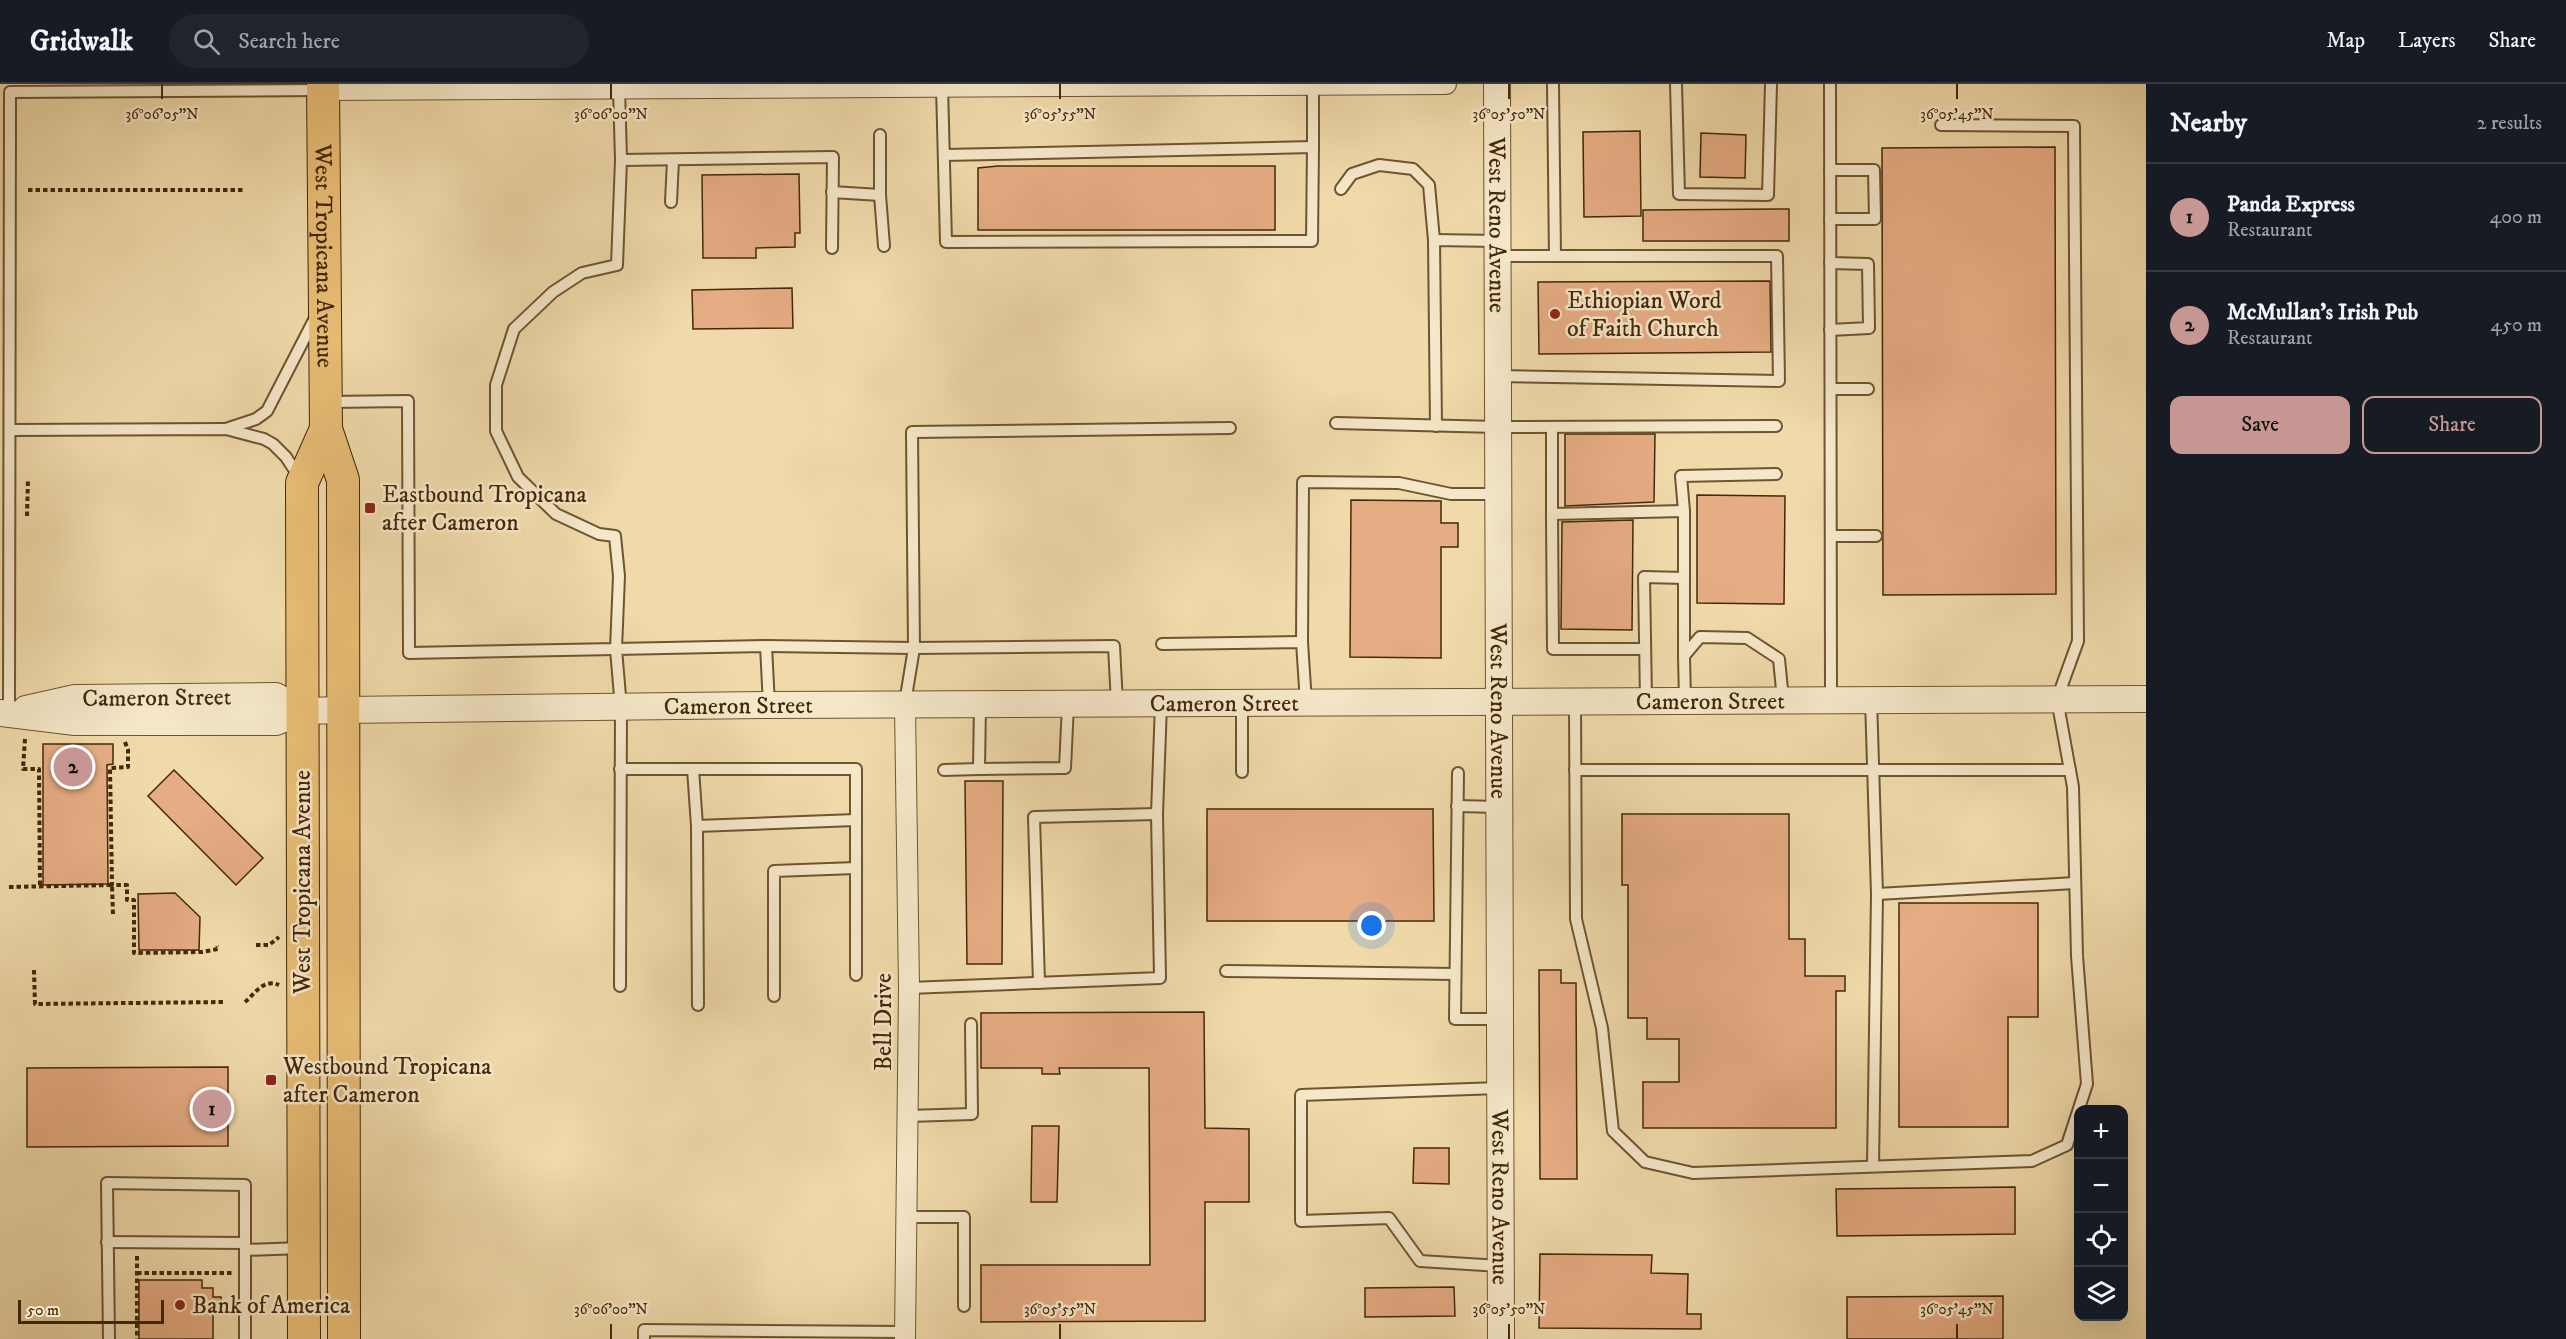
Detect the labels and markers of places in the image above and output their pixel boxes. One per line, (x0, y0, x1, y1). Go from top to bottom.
place label: Ethiopian Word of Faith Church (1567, 286, 1721, 344)
marker: Ethiopian Word of Faith Church (1548, 307, 1562, 321)
place label: Eastbound Tropicana after Cameron (382, 480, 588, 538)
marker: Eastbound Tropicana after Cameron (363, 501, 377, 515)
pin: 2 (54, 744, 92, 790)
place label: Westbound Tropicana after Cameron (282, 1052, 492, 1110)
marker: Westbound Tropicana after Cameron (264, 1073, 278, 1087)
pin: 1 (192, 1086, 232, 1132)
place label: Bank of America (192, 1291, 351, 1321)
marker: Bank of America (173, 1298, 187, 1312)

